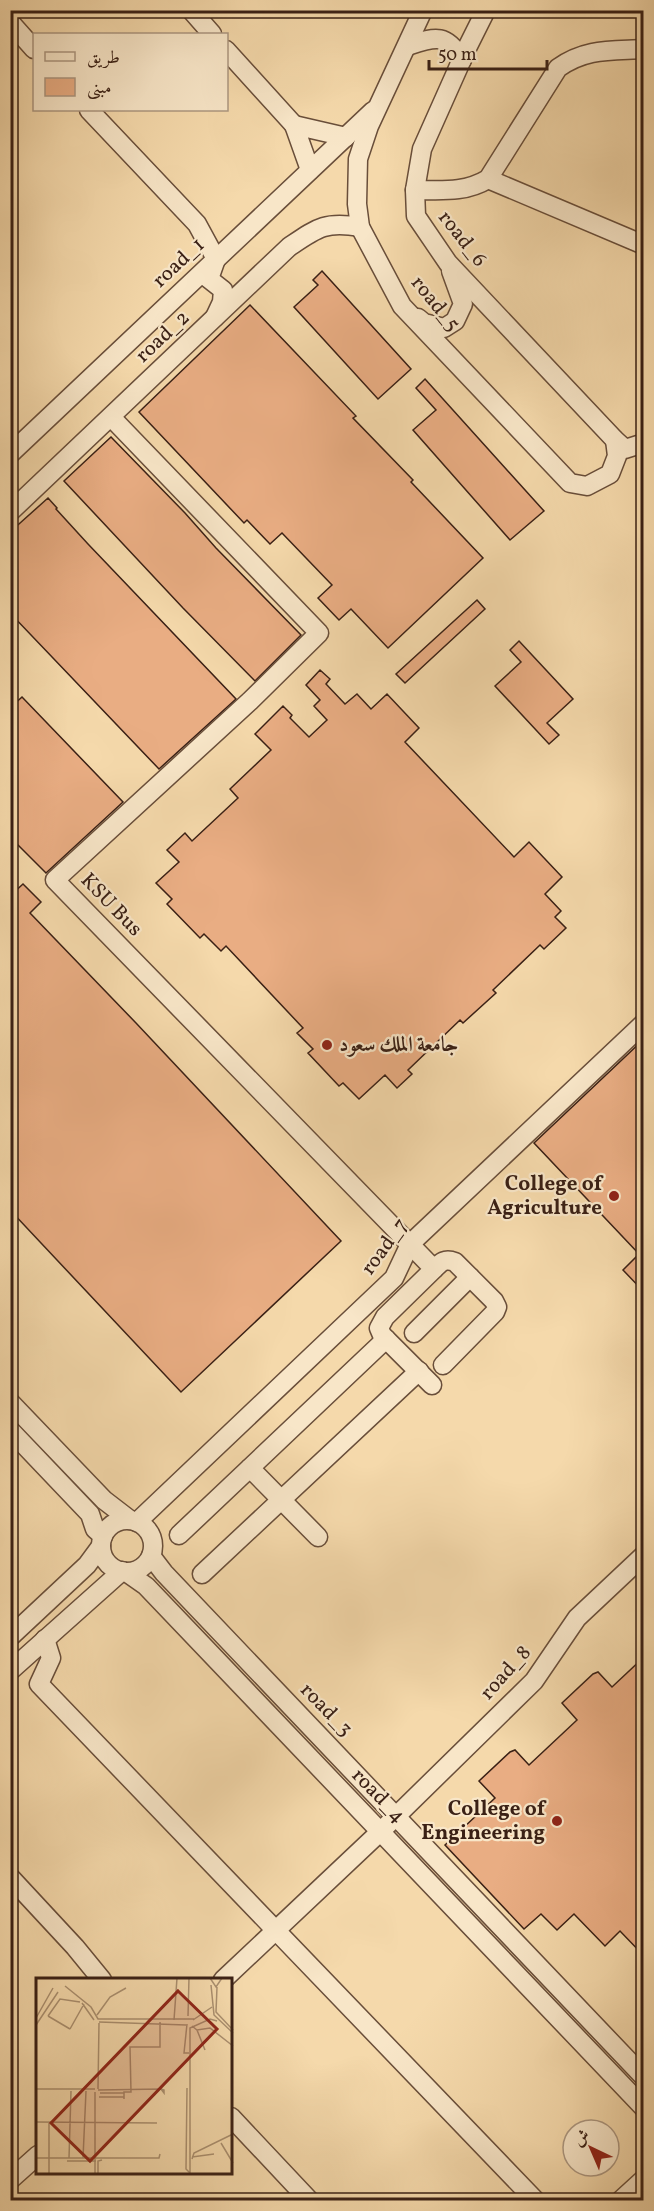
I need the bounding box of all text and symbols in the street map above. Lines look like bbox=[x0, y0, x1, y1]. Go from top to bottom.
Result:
legend bbox=[33, 33, 228, 111]
scale bar bbox=[429, 33, 548, 71]
text: 50 m bbox=[438, 43, 477, 68]
text: طريق bbox=[87, 46, 120, 71]
text: مبنى bbox=[87, 76, 112, 101]
street label: road_6 bbox=[431, 205, 493, 273]
street label: road_1 bbox=[146, 231, 212, 295]
street label: road_5 bbox=[404, 270, 466, 338]
street label: road_2 bbox=[129, 304, 197, 370]
street label: KSU Bus bbox=[73, 867, 149, 943]
place label: جامعة الملك سعود bbox=[339, 1031, 459, 1060]
marker: جامعة الملك سعود bbox=[320, 1038, 334, 1052]
place label: College of Agriculture bbox=[487, 1170, 604, 1223]
marker: College of Agriculture bbox=[607, 1189, 621, 1203]
street label: road_7 bbox=[354, 1213, 416, 1281]
street label: road_8 bbox=[474, 1639, 538, 1707]
street label: road_3 bbox=[293, 1677, 359, 1743]
street label: road_4 bbox=[345, 1762, 411, 1830]
place label: College of Engineering bbox=[421, 1795, 547, 1848]
marker: College of Engineering bbox=[550, 1814, 564, 1828]
inset map bbox=[36, 1978, 232, 2175]
north arrow bbox=[561, 2118, 621, 2178]
text: ش bbox=[569, 2125, 595, 2152]

